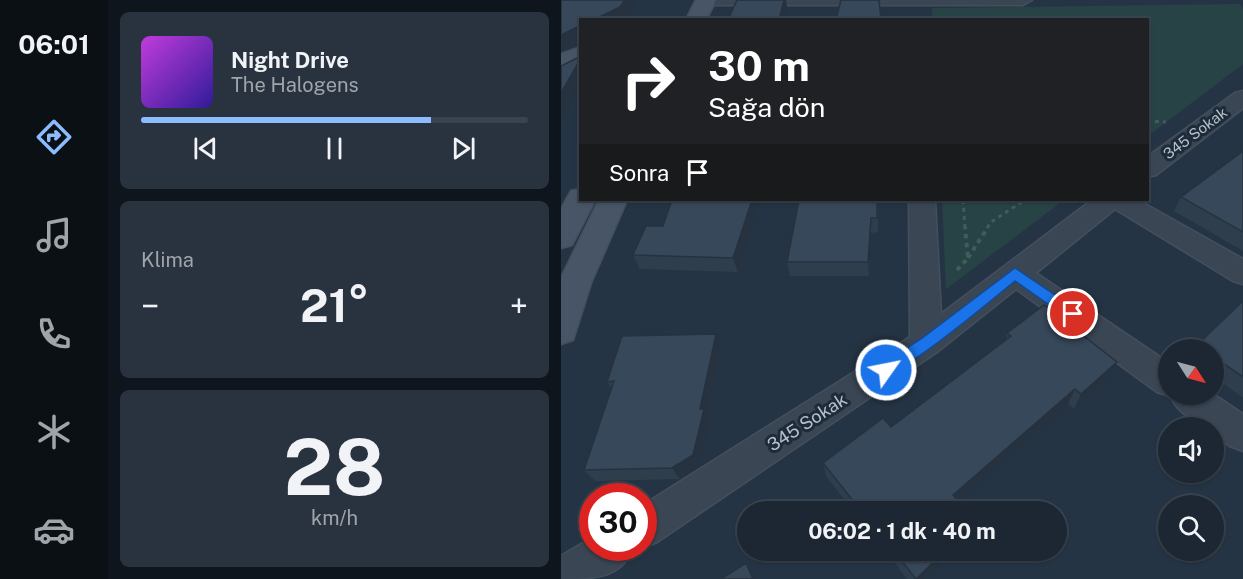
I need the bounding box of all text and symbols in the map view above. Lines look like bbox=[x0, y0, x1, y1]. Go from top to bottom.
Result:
text: 06:01 bbox=[18, 28, 90, 60]
text: 30 m bbox=[708, 41, 810, 90]
icon: right bbox=[609, 42, 687, 120]
text: Night Drive bbox=[231, 47, 349, 73]
text: The Halogens bbox=[231, 73, 359, 97]
text: Sağa dön bbox=[708, 91, 825, 123]
street label: 345 Sokak bbox=[1160, 104, 1230, 162]
icon: directions bbox=[33, 116, 75, 158]
icon: previous bbox=[189, 132, 222, 165]
icon: pause bbox=[318, 132, 351, 165]
icon: next bbox=[447, 132, 480, 165]
icon: arrive bbox=[681, 156, 714, 189]
text: Sonra bbox=[609, 160, 669, 186]
icon: music bbox=[33, 214, 75, 256]
text: Klima bbox=[141, 248, 194, 272]
text: 21° bbox=[300, 279, 369, 332]
text: − bbox=[141, 287, 159, 325]
text: + bbox=[510, 287, 528, 325]
pin bbox=[1047, 288, 1098, 339]
icon: arrive bbox=[1056, 297, 1089, 330]
icon: phone bbox=[33, 313, 75, 355]
position arrow bbox=[854, 338, 918, 402]
north arrow bbox=[1158, 339, 1224, 405]
map controls bbox=[1158, 339, 1224, 561]
street label: 345 Sokak bbox=[763, 389, 851, 455]
icon: climate bbox=[33, 411, 75, 453]
button: sound bbox=[1158, 417, 1224, 483]
text: 28 bbox=[284, 421, 385, 513]
speed limit sign: 30 bbox=[579, 483, 657, 561]
button: search bbox=[1158, 495, 1224, 561]
text: km/h bbox=[311, 506, 358, 530]
icon: car bbox=[33, 509, 75, 551]
text: 06:02 · 1 dk · 40 m bbox=[808, 518, 996, 544]

